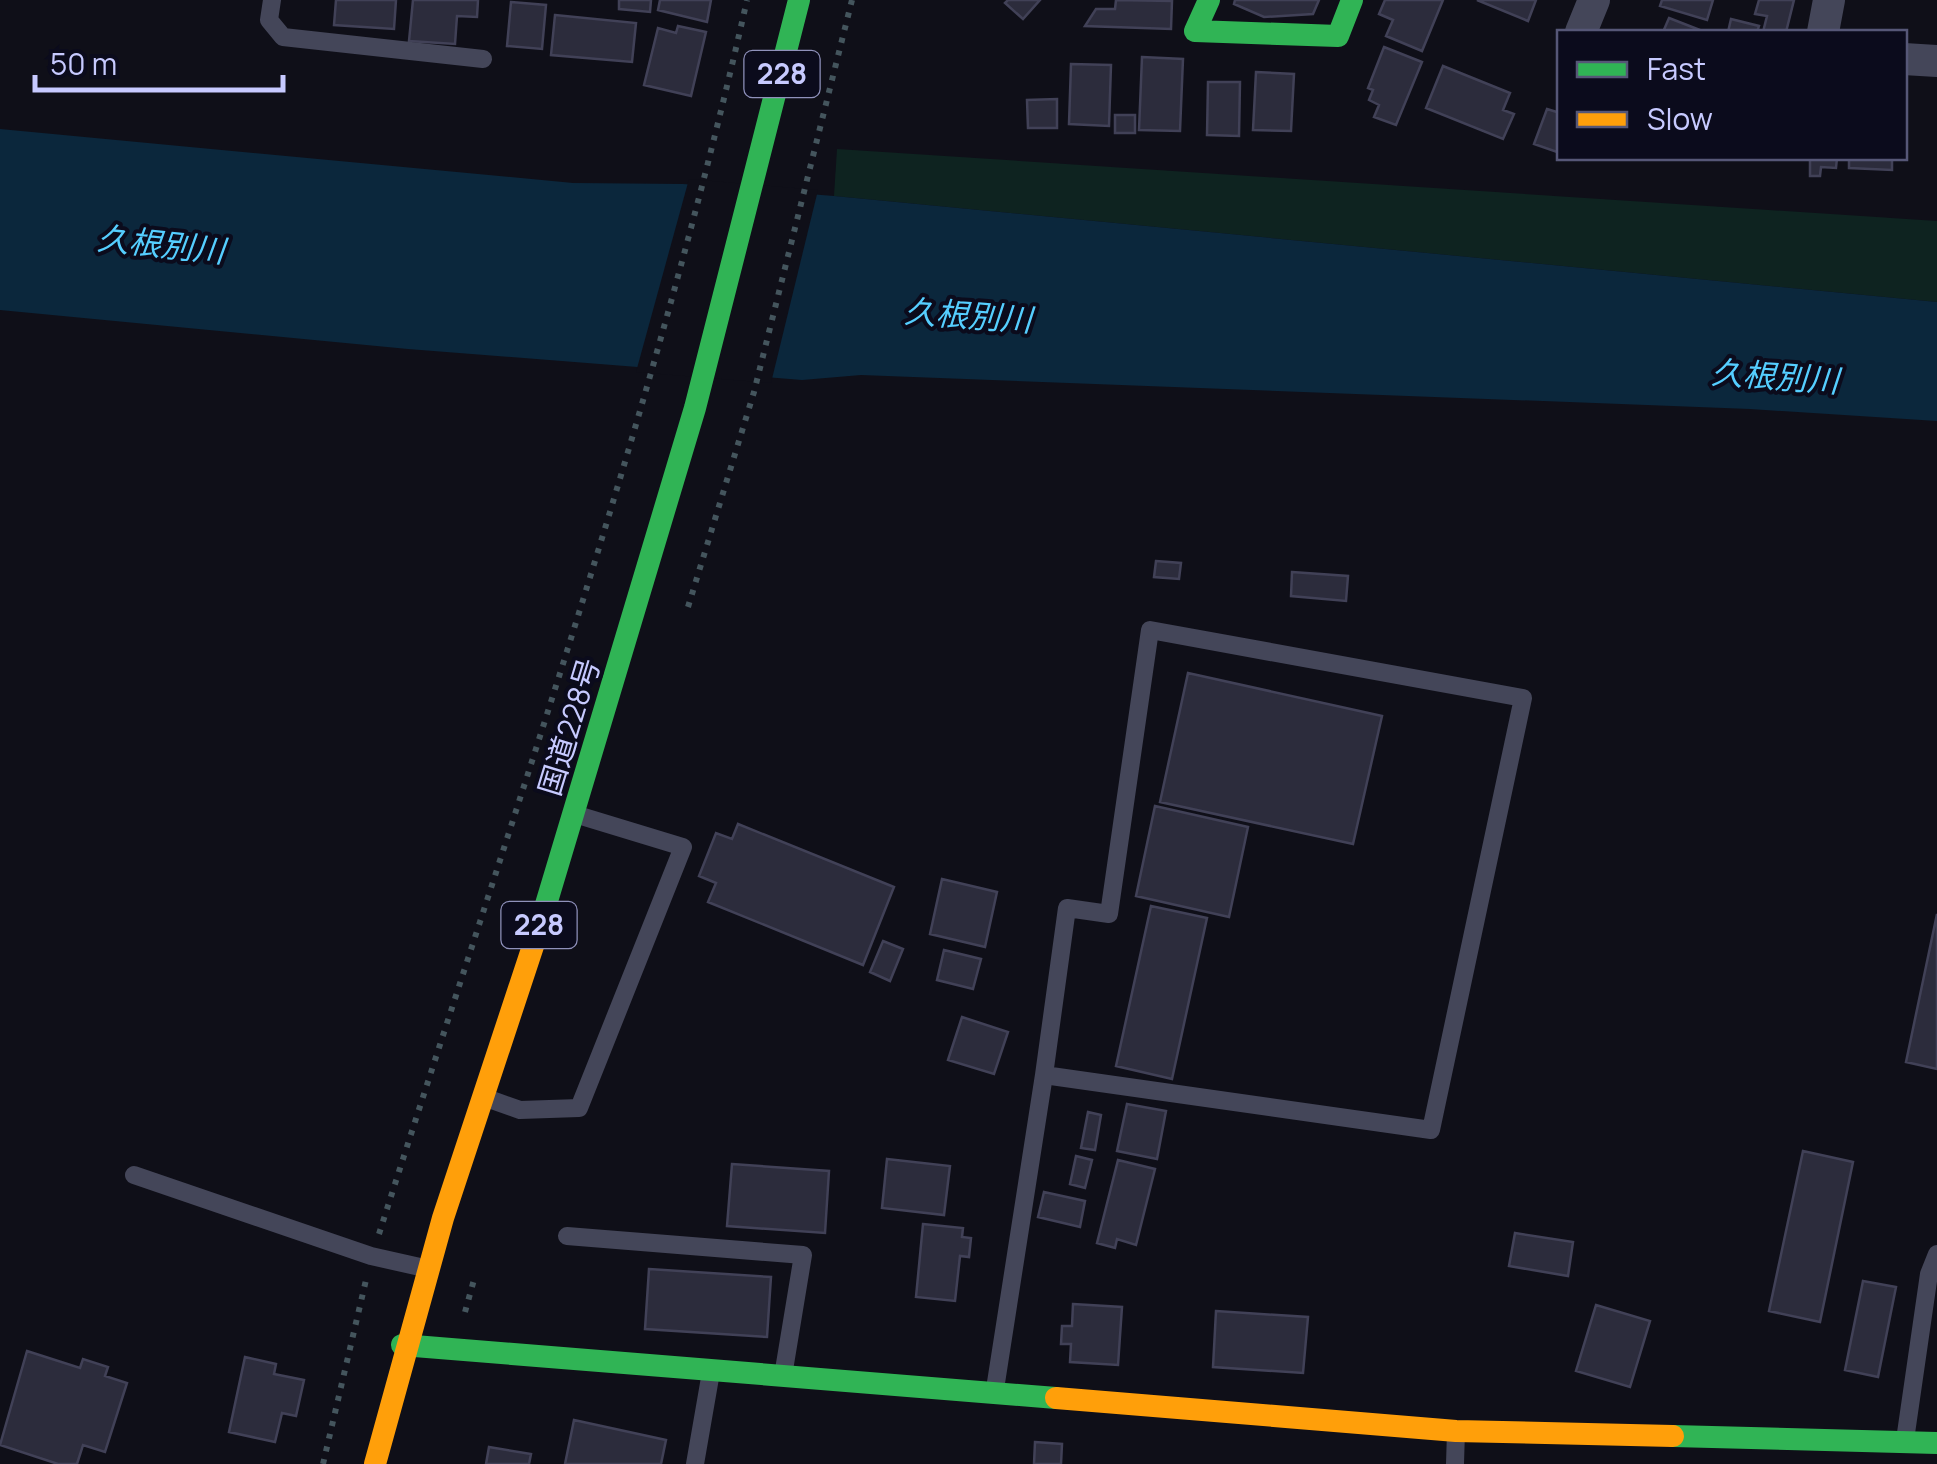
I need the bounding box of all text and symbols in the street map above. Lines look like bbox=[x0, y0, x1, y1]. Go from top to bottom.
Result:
scale bar bbox=[35, 30, 282, 92]
legend bbox=[1557, 30, 1907, 160]
text: 50 m bbox=[50, 43, 117, 84]
text: Fast bbox=[1647, 48, 1706, 89]
road number: 228 bbox=[744, 51, 820, 97]
text: Slow bbox=[1647, 98, 1713, 139]
water label: 久根別川 bbox=[95, 215, 230, 273]
water label: 久根別川 bbox=[903, 289, 1036, 342]
water label: 久根別川 bbox=[1710, 350, 1843, 403]
street label: 国道228号 bbox=[528, 653, 609, 800]
road number: 228 bbox=[502, 902, 576, 948]

